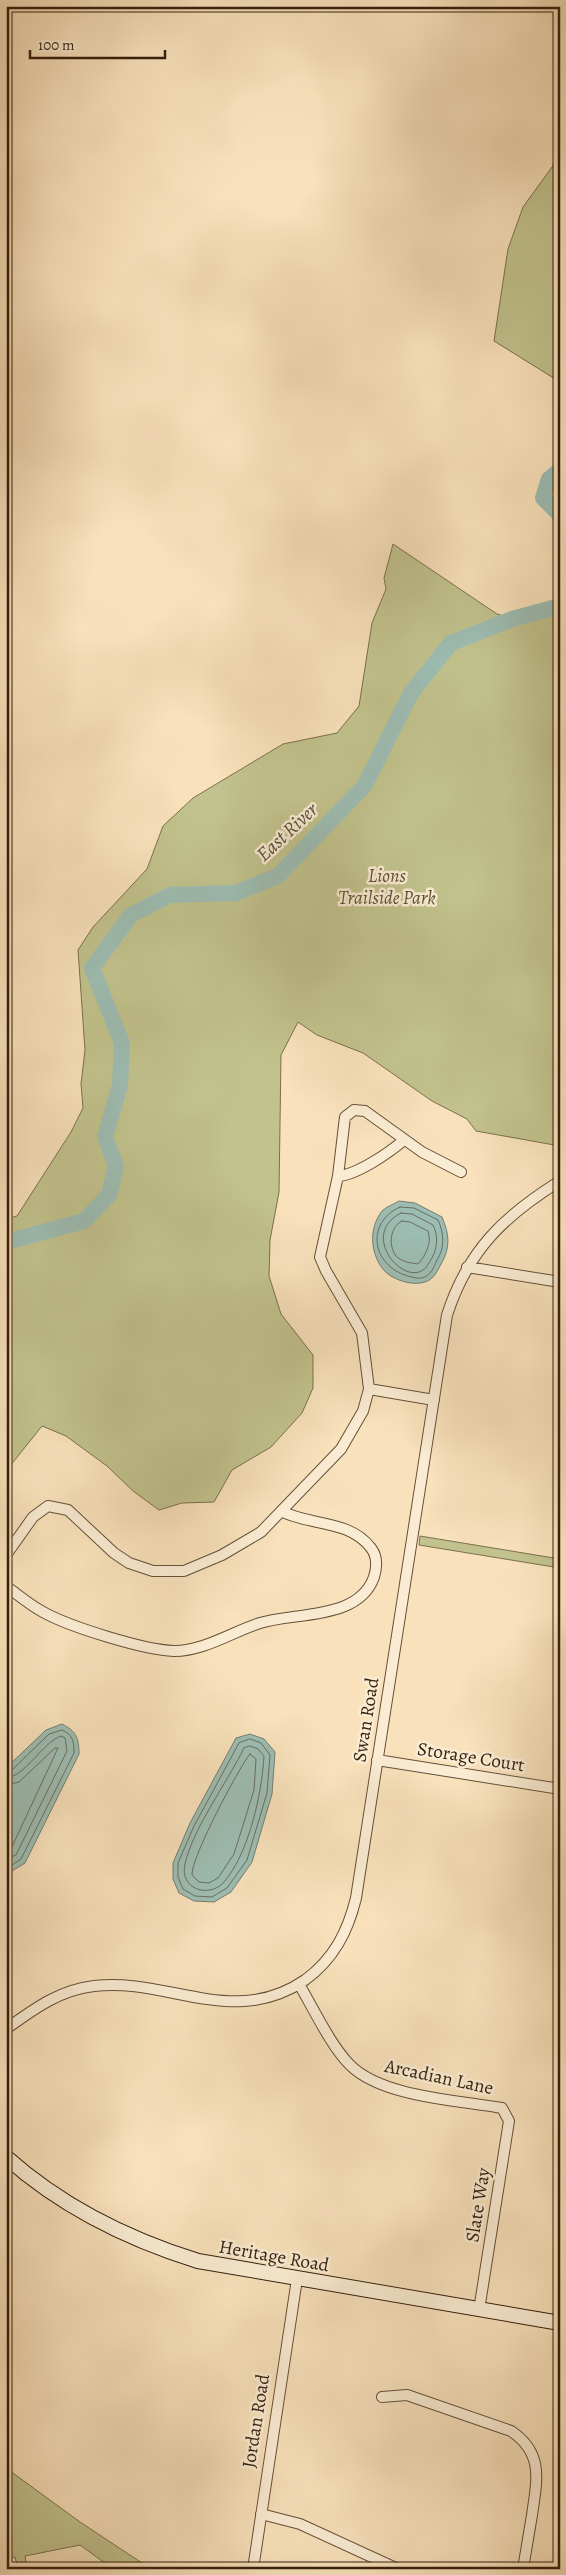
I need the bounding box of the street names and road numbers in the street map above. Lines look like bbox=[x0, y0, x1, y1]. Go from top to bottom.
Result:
street label: Swan Road bbox=[346, 1675, 386, 1764]
street label: Storage Court bbox=[415, 1736, 527, 1778]
street label: Arcadian Lane bbox=[381, 2053, 496, 2101]
street label: Slate Way bbox=[459, 2165, 497, 2244]
street label: Heritage Road bbox=[217, 2234, 332, 2279]
street label: Jordan Road bbox=[236, 2371, 276, 2470]

